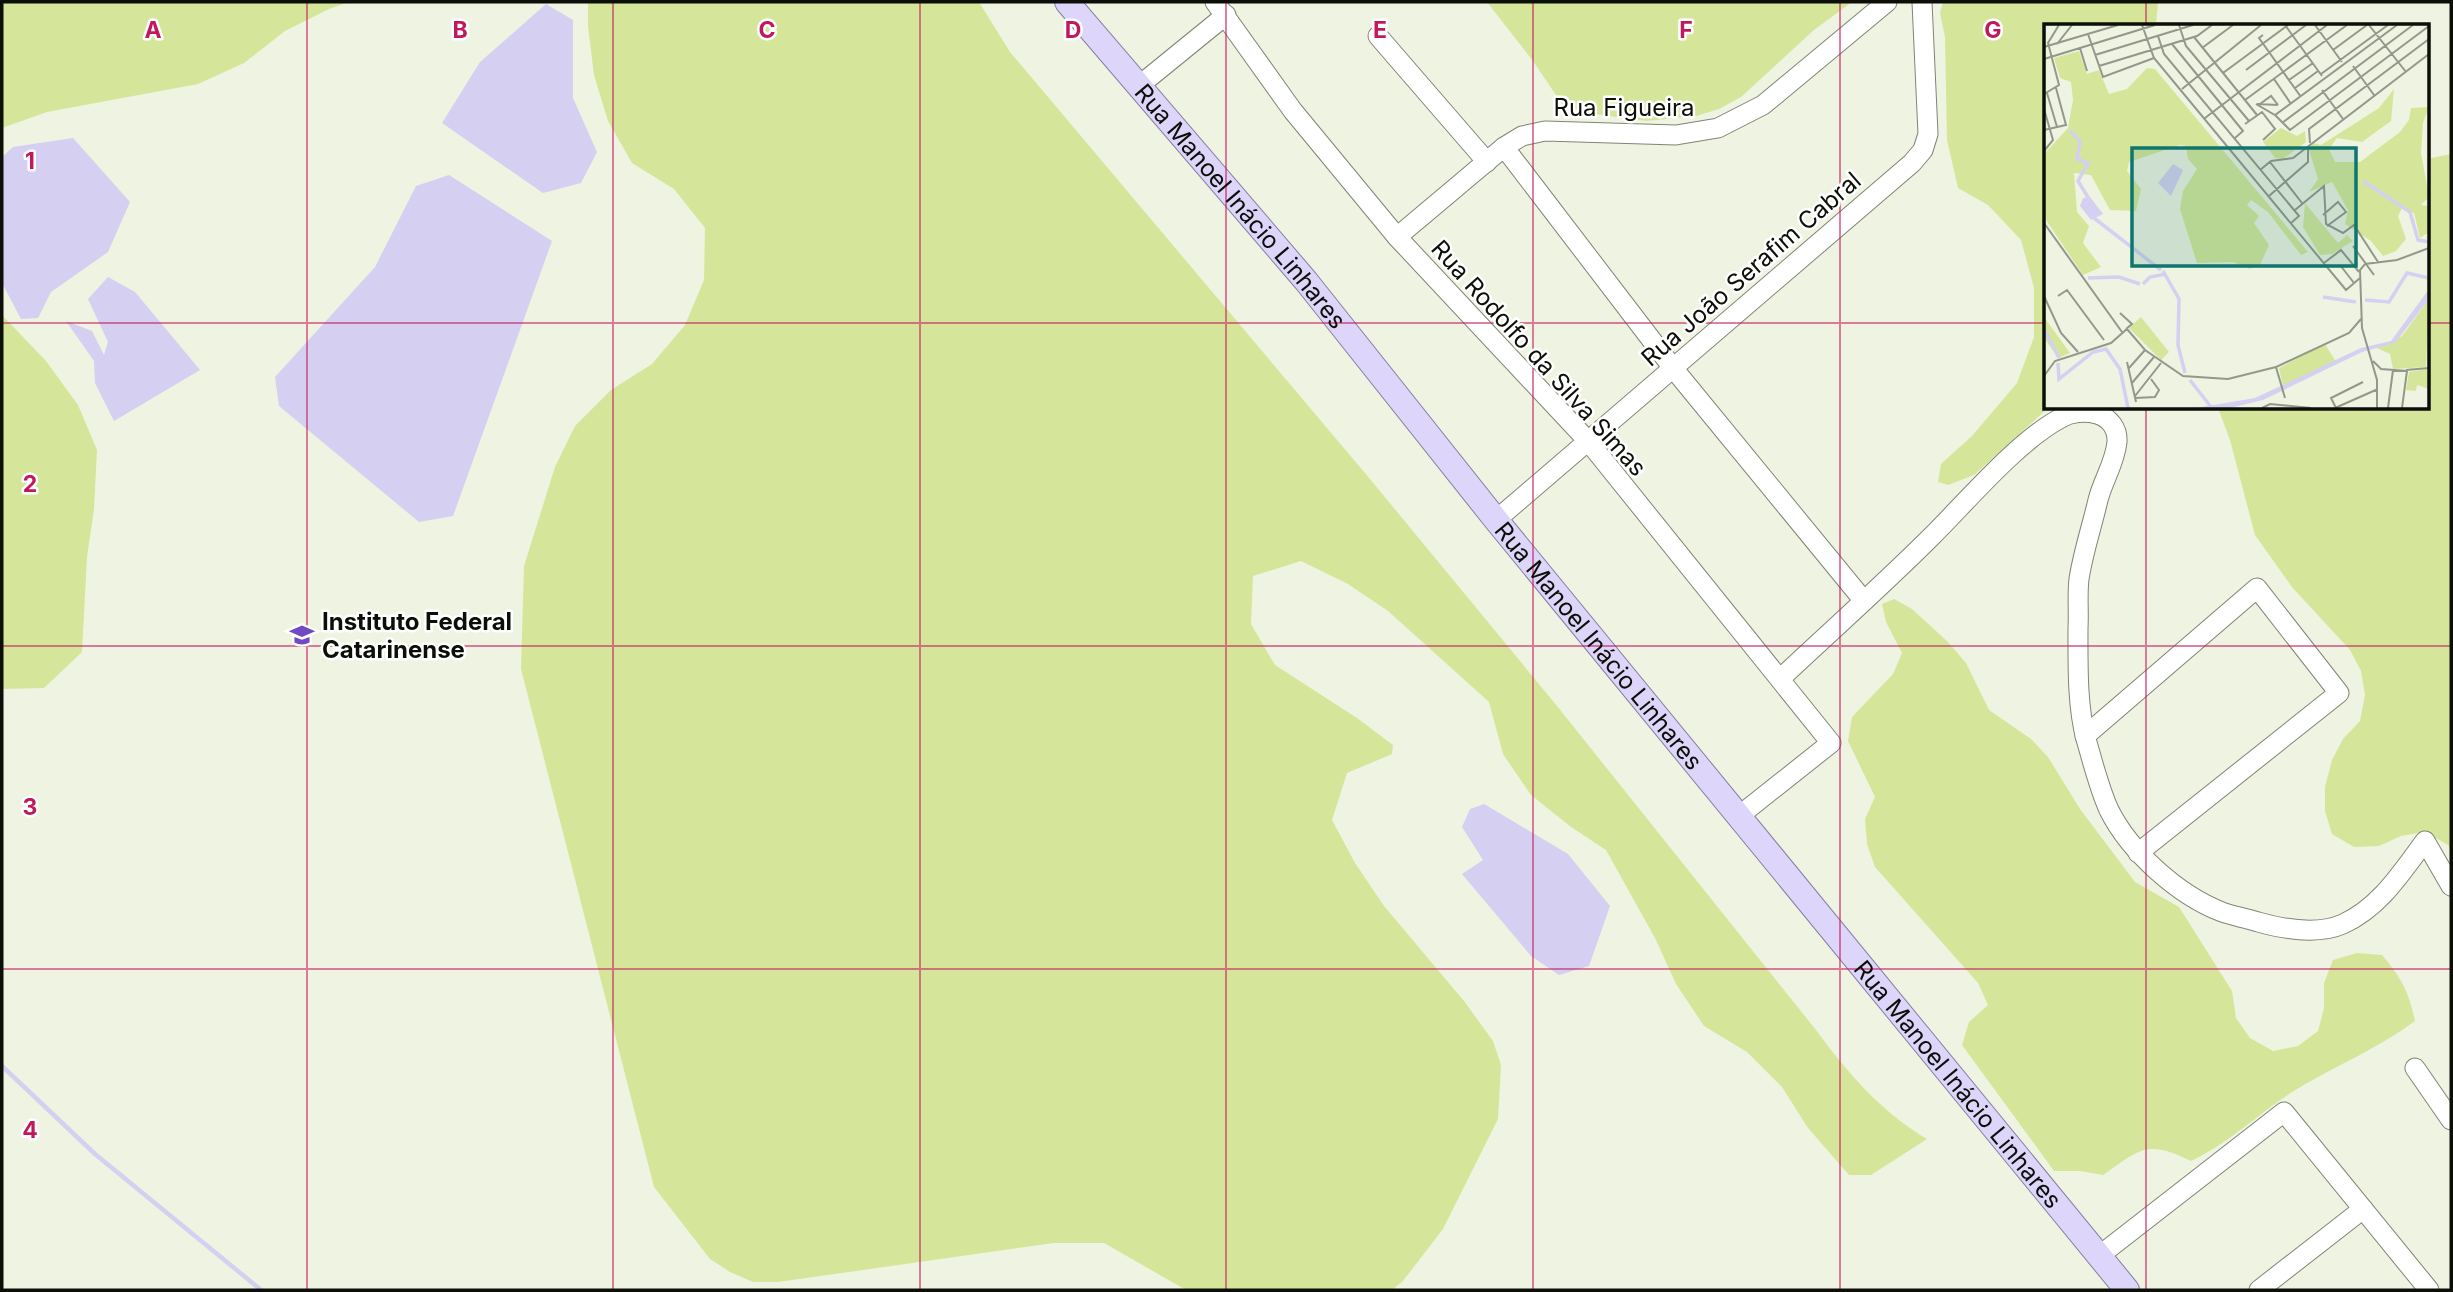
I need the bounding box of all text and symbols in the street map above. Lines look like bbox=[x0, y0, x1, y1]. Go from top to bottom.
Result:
text: A bbox=[144, 16, 162, 44]
text: B bbox=[452, 16, 468, 44]
text: C bbox=[758, 16, 776, 44]
text: D bbox=[1065, 16, 1081, 44]
text: E bbox=[1373, 16, 1387, 44]
text: F bbox=[1679, 16, 1693, 44]
text: G bbox=[1984, 16, 2002, 44]
inset map bbox=[2044, 24, 2428, 410]
street label: Rua Manoel Inácio Linhares bbox=[1129, 78, 1352, 334]
street label: Rua Figueira bbox=[1553, 93, 1695, 122]
text: 1 bbox=[25, 147, 35, 175]
street label: Rua João Serafim Cabral bbox=[1635, 166, 1867, 372]
street label: Rua Rodolfo da Silva Simas bbox=[1425, 234, 1653, 482]
text: 2 bbox=[23, 470, 37, 498]
street label: Rua Manoel Inácio Linhares bbox=[1489, 516, 1709, 775]
place label: Instituto Federal Catarinense bbox=[322, 607, 512, 664]
school or university icon: Instituto Federal Catarinense bbox=[288, 621, 316, 649]
text: 3 bbox=[23, 793, 37, 821]
street label: Rua Manoel Inácio Linhares bbox=[1848, 954, 2068, 1214]
text: 4 bbox=[22, 1116, 38, 1144]

